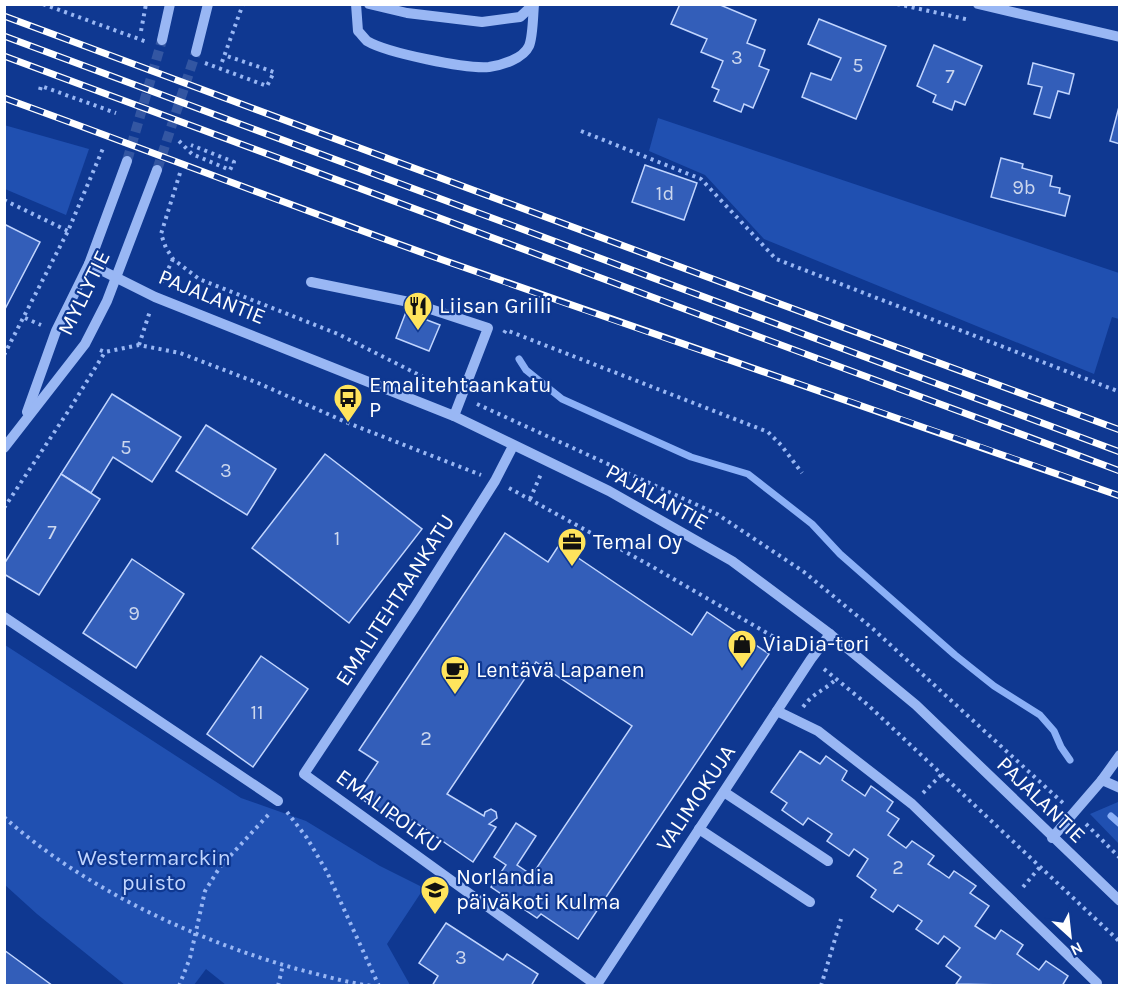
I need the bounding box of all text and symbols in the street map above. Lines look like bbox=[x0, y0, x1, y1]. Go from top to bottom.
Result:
house number: 3 bbox=[731, 46, 743, 69]
house number: 5 bbox=[852, 54, 864, 77]
house number: 7 bbox=[945, 65, 955, 88]
house number: 9b bbox=[1012, 176, 1036, 199]
house number: 1d bbox=[656, 182, 674, 205]
street label: MYLLYTIE bbox=[52, 246, 116, 340]
street label: PAJALANTIE bbox=[155, 264, 269, 330]
restaurant icon: Liisan Grilli bbox=[402, 290, 434, 332]
place label: Liisan Grilli bbox=[439, 293, 552, 319]
place label: Emalitehtaankatu P bbox=[369, 372, 552, 423]
bus stop icon: Emalitehtaankatu P bbox=[332, 382, 364, 424]
house number: 5 bbox=[120, 436, 132, 459]
street label: PAJALANTIE bbox=[601, 458, 713, 536]
house number: 3 bbox=[220, 459, 232, 482]
street label: EMALITEHTAANKATU bbox=[330, 509, 460, 691]
house number: 7 bbox=[47, 521, 57, 544]
office icon: Temal Oy bbox=[556, 526, 588, 568]
house number: 1 bbox=[334, 527, 340, 550]
place label: Temal Oy bbox=[593, 529, 682, 555]
house number: 9 bbox=[128, 602, 140, 625]
shop icon: ViaDia-tori bbox=[726, 628, 758, 670]
place label: ViaDia-tori bbox=[763, 631, 870, 657]
cafe icon: Lentävä Lapanen bbox=[439, 654, 471, 696]
place label: Lentävä Lapanen bbox=[476, 657, 645, 683]
house number: 11 bbox=[250, 701, 264, 724]
house number: 2 bbox=[420, 727, 432, 750]
street label: VALIMOKUJA bbox=[651, 740, 741, 856]
street label: PAJALANTIE bbox=[991, 751, 1091, 849]
street label: EMALIPOLKU bbox=[331, 764, 447, 858]
park label: Westermarckin puisto bbox=[77, 845, 231, 896]
house number: 2 bbox=[892, 856, 904, 879]
place label: Norlandia päiväkoti Kulma bbox=[456, 864, 621, 915]
school or university icon: Norlandia päiväkoti Kulma bbox=[419, 874, 451, 916]
north arrow bbox=[1040, 906, 1100, 966]
text: N bbox=[1067, 938, 1086, 960]
house number: 3 bbox=[455, 946, 467, 969]

